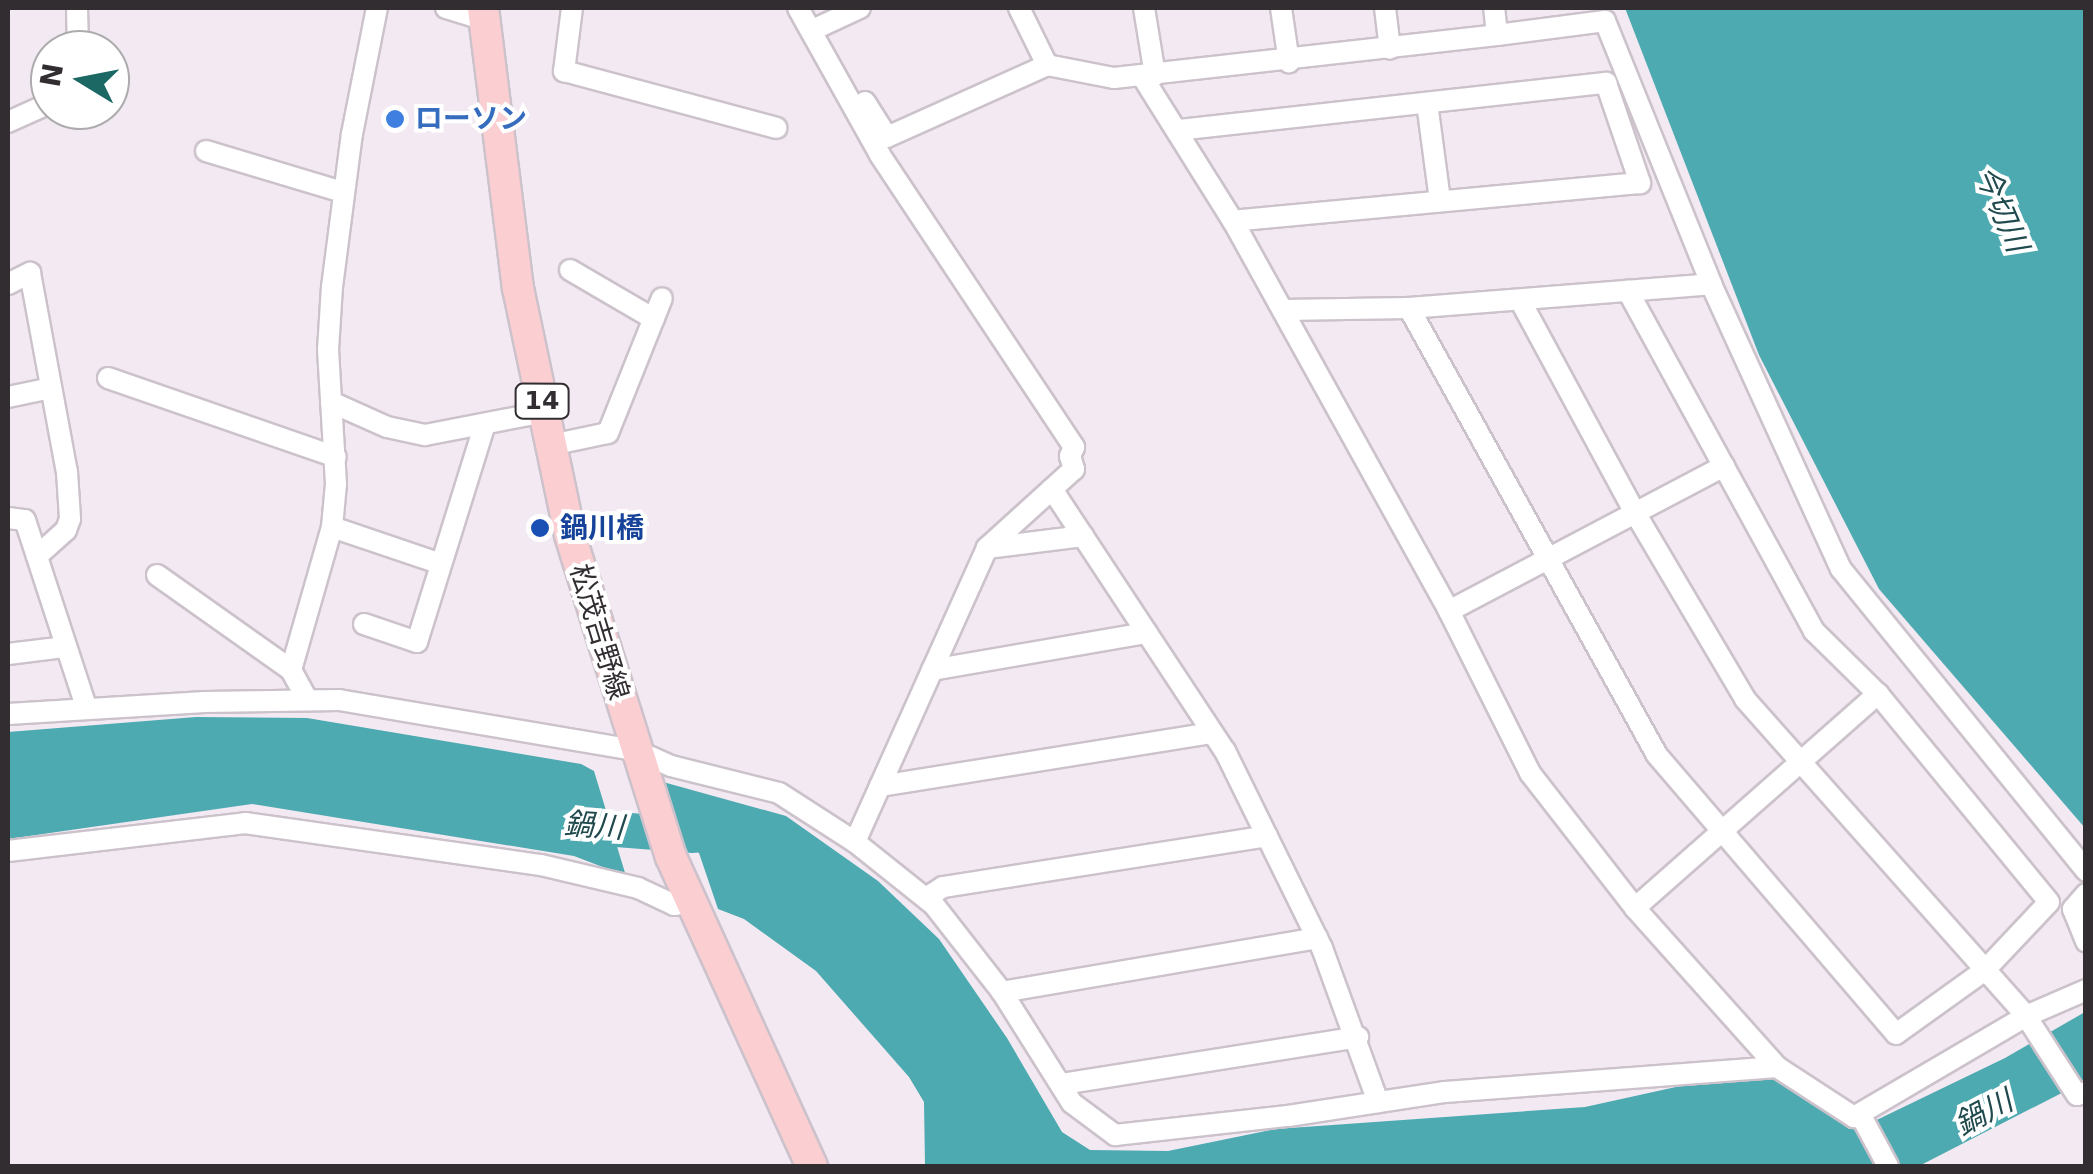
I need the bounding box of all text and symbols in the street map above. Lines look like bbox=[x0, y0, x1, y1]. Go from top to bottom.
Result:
north arrow bbox=[30, 30, 130, 130]
text: N bbox=[34, 61, 70, 89]
place label: ローソン bbox=[415, 102, 527, 136]
marker: ローソン bbox=[384, 108, 406, 130]
water label: 今切川 bbox=[1967, 161, 2035, 257]
road number: 14 bbox=[514, 381, 570, 421]
place label: 鍋川橋 bbox=[560, 511, 644, 545]
marker: 鍋川橋 bbox=[529, 517, 551, 539]
street label: 松茂吉野線 bbox=[562, 560, 636, 704]
water label: 鍋川 bbox=[563, 806, 625, 846]
water label: 鍋川 bbox=[1949, 1083, 2019, 1143]

